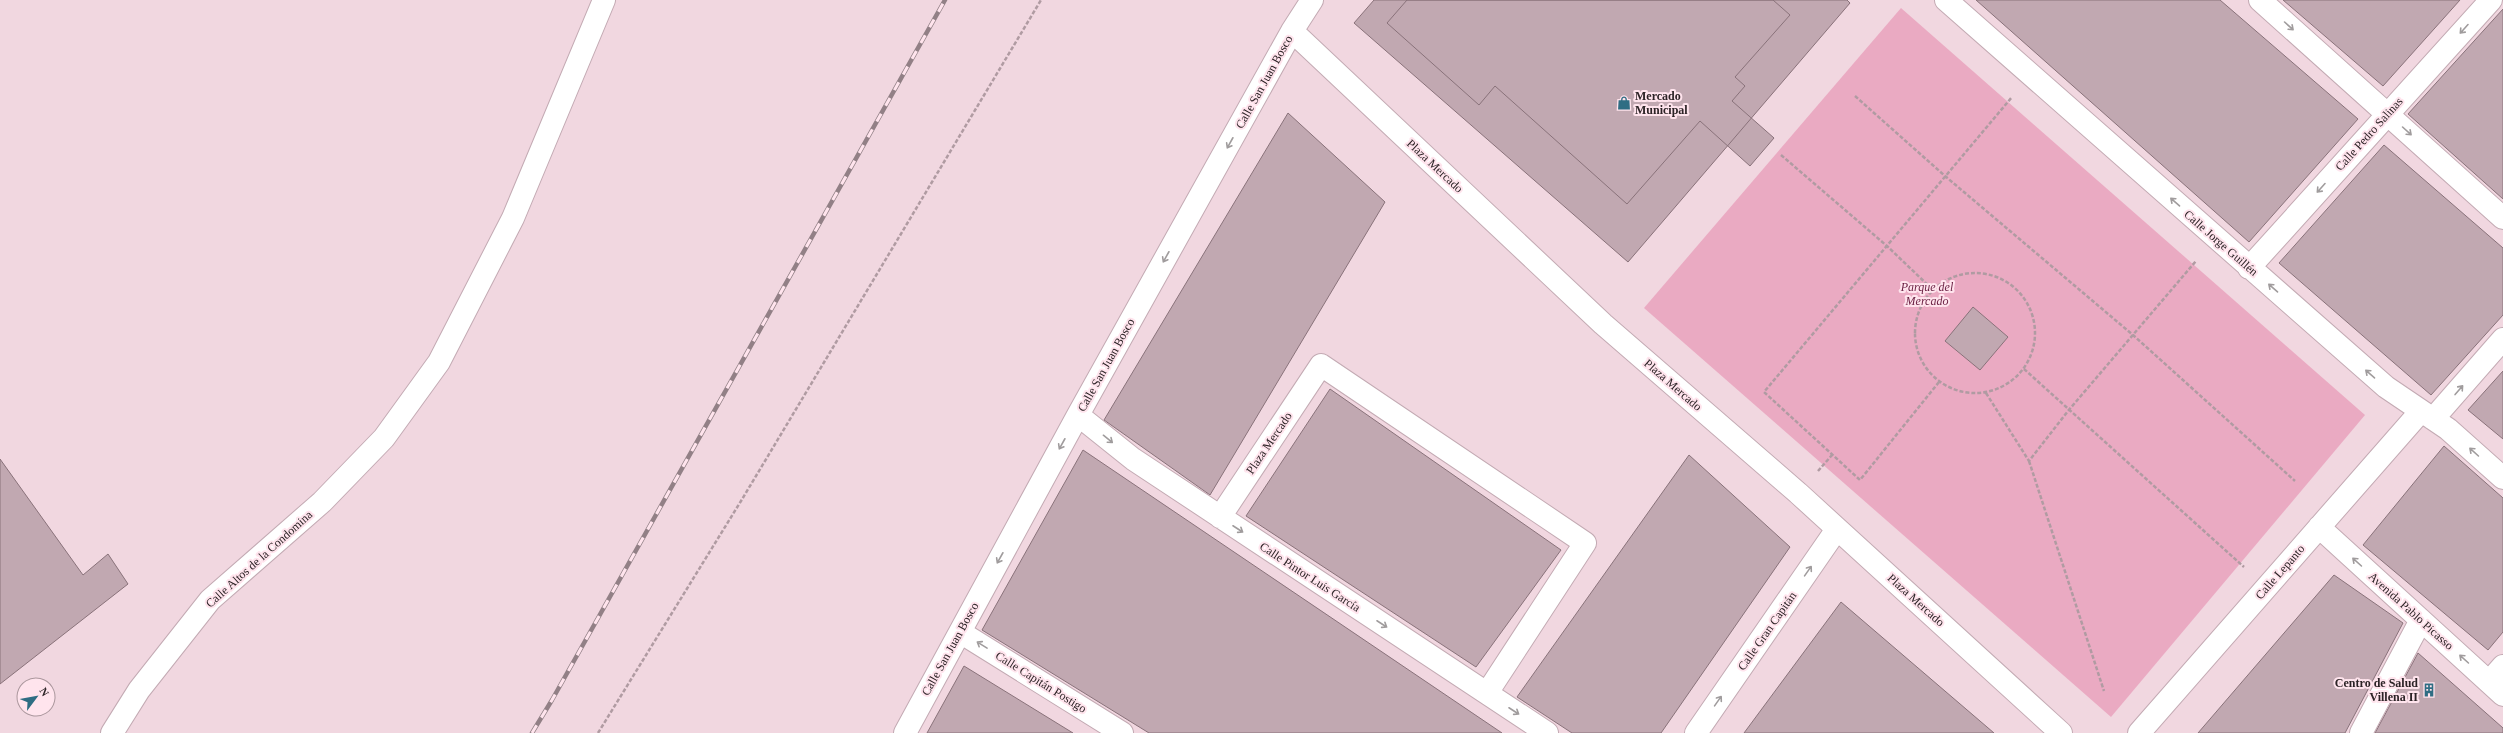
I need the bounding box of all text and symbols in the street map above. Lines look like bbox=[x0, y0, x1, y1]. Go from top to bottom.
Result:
one-way arrow bbox=[2284, 21, 2294, 30]
one-way arrow bbox=[2460, 24, 2469, 34]
street label: Calle San Juan Bosco bbox=[1233, 33, 1295, 131]
place label: Mercado Municipal bbox=[1635, 89, 1688, 117]
street label: Calle Pedro Salinas bbox=[2332, 94, 2406, 174]
shop icon: Mercado Municipal bbox=[1616, 95, 1632, 111]
one-way arrow bbox=[2402, 126, 2412, 136]
street label: Plaza Mercado bbox=[1404, 136, 1466, 196]
one-way arrow bbox=[1225, 137, 1233, 149]
one-way arrow bbox=[2316, 182, 2325, 193]
one-way arrow bbox=[2170, 198, 2180, 207]
street label: Calle Jorge Guillén bbox=[2181, 207, 2261, 279]
one-way arrow bbox=[1162, 250, 1170, 262]
park label: Parque del Mercado bbox=[1900, 280, 1954, 308]
one-way arrow bbox=[2267, 284, 2278, 293]
street label: Calle San Juan Bosco bbox=[1075, 316, 1137, 414]
street label: Plaza Mercado bbox=[1641, 356, 1705, 414]
one-way arrow bbox=[2366, 370, 2376, 379]
one-way arrow bbox=[2454, 385, 2463, 395]
street label: Plaza Mercado bbox=[1243, 409, 1295, 477]
one-way arrow bbox=[1103, 435, 1114, 444]
one-way arrow bbox=[1058, 437, 1066, 449]
one-way arrow bbox=[2469, 448, 2479, 457]
street label: Calle Altos de la Condomina bbox=[203, 507, 316, 611]
one-way arrow bbox=[1232, 525, 1243, 533]
street label: Calle Pintor Luis García bbox=[1257, 539, 1363, 615]
street label: Calle Lepanto bbox=[2253, 542, 2307, 602]
one-way arrow bbox=[996, 552, 1003, 564]
one-way arrow bbox=[2352, 557, 2362, 567]
one-way arrow bbox=[1804, 566, 1812, 577]
street label: Avenida Pablo Picasso bbox=[2366, 569, 2456, 653]
street label: Plaza Mercado bbox=[1885, 571, 1947, 629]
street label: Calle Gran Capitán bbox=[1735, 589, 1799, 673]
street label: Calle San Juan Bosco bbox=[919, 600, 981, 698]
one-way arrow bbox=[1376, 620, 1387, 628]
one-way arrow bbox=[976, 641, 988, 649]
street label: Calle Capitán Postigo bbox=[993, 648, 1089, 716]
one-way arrow bbox=[2459, 654, 2469, 664]
place label: Centro de Salud Villena II bbox=[2335, 676, 2418, 704]
north arrow bbox=[16, 677, 56, 717]
building icon: Centro de Salud Villena II bbox=[2421, 682, 2437, 698]
text: N bbox=[37, 685, 52, 698]
one-way arrow bbox=[1714, 696, 1722, 707]
one-way arrow bbox=[1508, 707, 1519, 715]

